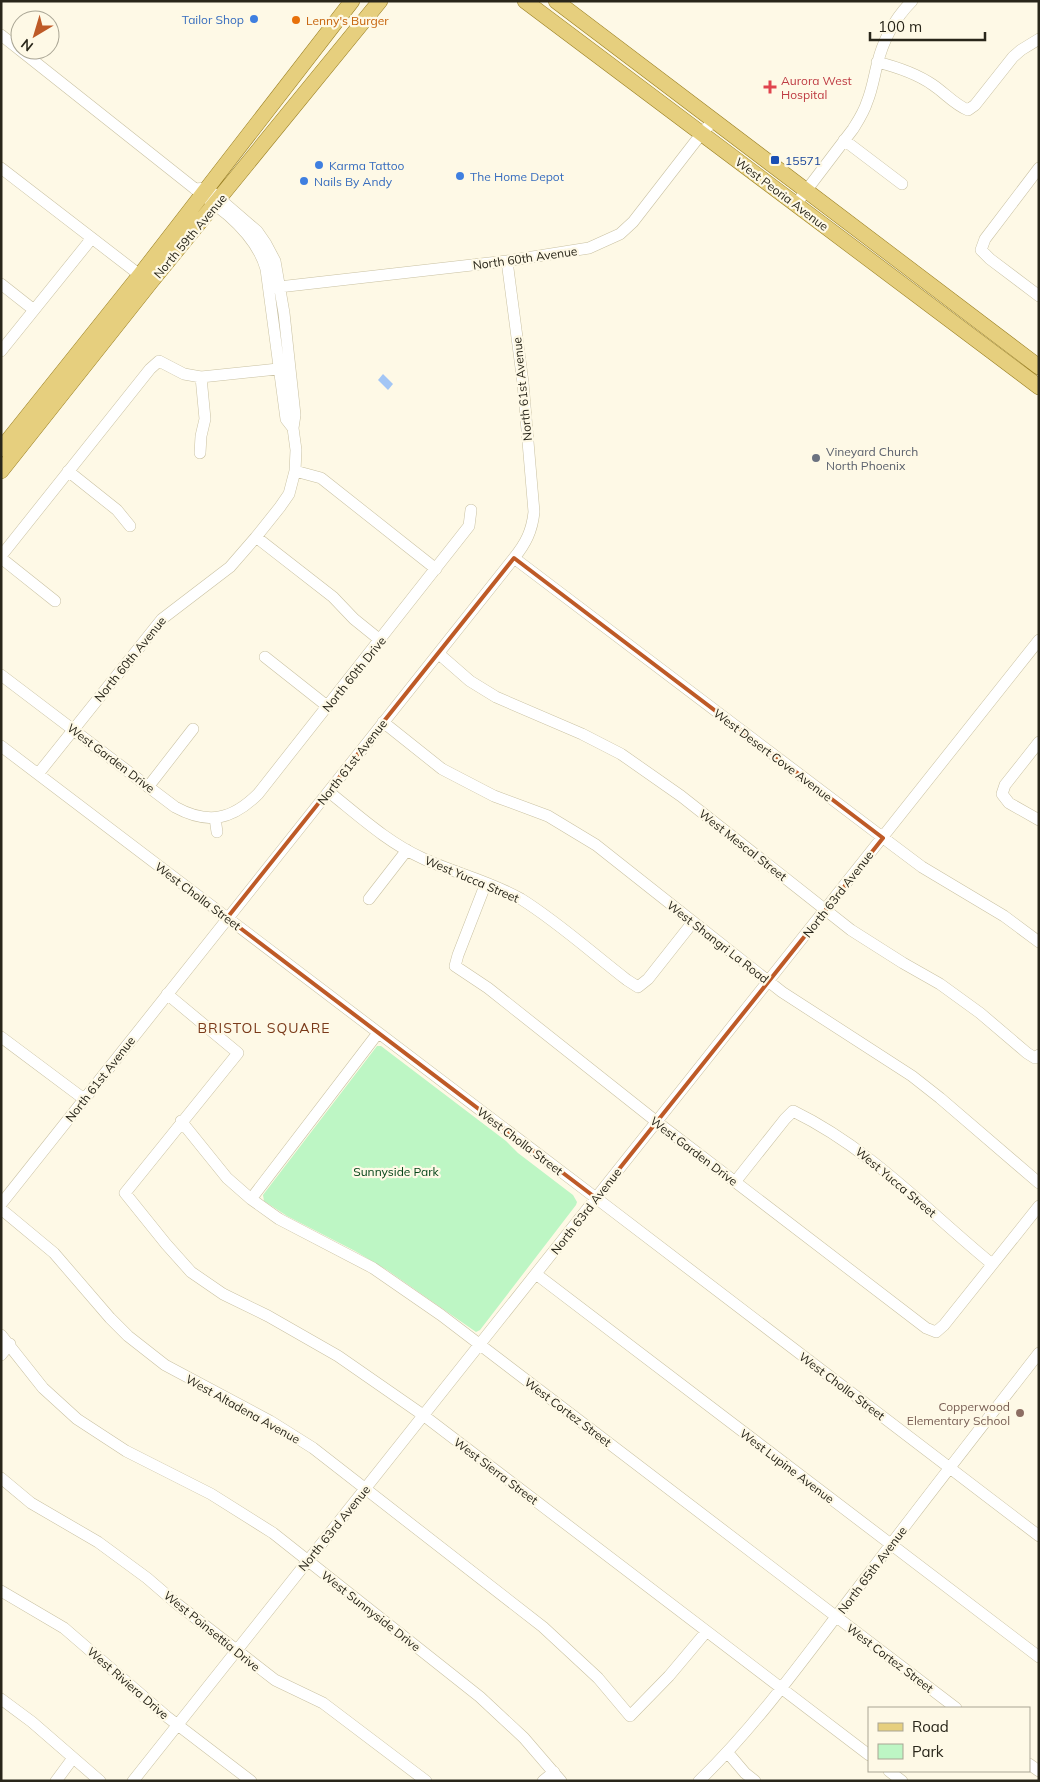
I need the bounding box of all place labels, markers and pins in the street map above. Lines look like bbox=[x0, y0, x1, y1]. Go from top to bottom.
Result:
place label: Tailor Shop bbox=[182, 12, 244, 27]
marker: Tailor Shop bbox=[248, 13, 260, 25]
place label: Lenny's Burger bbox=[306, 13, 389, 28]
marker: Lenny's Burger bbox=[290, 14, 302, 26]
place label: Aurora West Hospital bbox=[781, 73, 852, 102]
marker: Aurora West Hospital bbox=[763, 80, 777, 94]
place label: 15571 bbox=[785, 153, 821, 168]
marker: 15571 bbox=[769, 154, 781, 166]
place label: Karma Tattoo bbox=[329, 158, 405, 173]
marker: Karma Tattoo bbox=[313, 159, 325, 171]
place label: The Home Depot bbox=[470, 169, 564, 184]
marker: The Home Depot bbox=[454, 170, 466, 182]
place label: Nails By Andy bbox=[314, 174, 393, 189]
marker: Nails By Andy bbox=[298, 175, 310, 187]
place label: Vineyard Church North Phoenix bbox=[826, 444, 918, 473]
marker: Vineyard Church North Phoenix bbox=[810, 452, 822, 464]
place label: Copperwood Elementary School bbox=[907, 1399, 1010, 1428]
marker: Copperwood Elementary School bbox=[1014, 1407, 1026, 1419]

